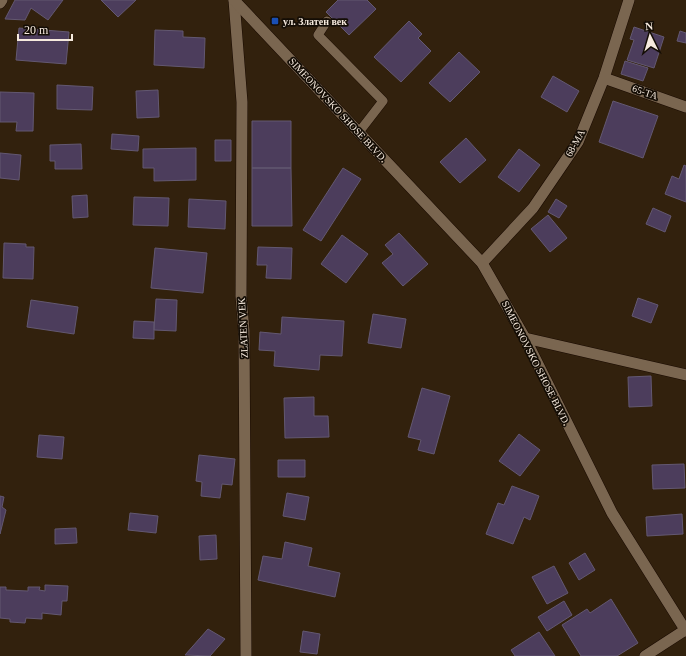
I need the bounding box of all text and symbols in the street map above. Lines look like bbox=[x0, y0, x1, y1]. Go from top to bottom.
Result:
scale bar bbox=[18, 16, 72, 42]
marker: ул. Златен век bbox=[270, 16, 280, 26]
place label: ул. Златен век bbox=[283, 16, 347, 27]
north arrow bbox=[630, 16, 670, 56]
text: N bbox=[645, 20, 654, 32]
text: 20 m bbox=[24, 23, 49, 37]
street label: SIMEONOVSKO SHOSE BLVD. bbox=[287, 56, 389, 164]
street label: 65-ТА bbox=[631, 83, 660, 102]
street label: 68-МА bbox=[563, 127, 587, 159]
street label: ZLATEN VEK bbox=[236, 297, 250, 359]
street label: SIMEONOVSKO SHOSE BLVD. bbox=[500, 299, 572, 427]

